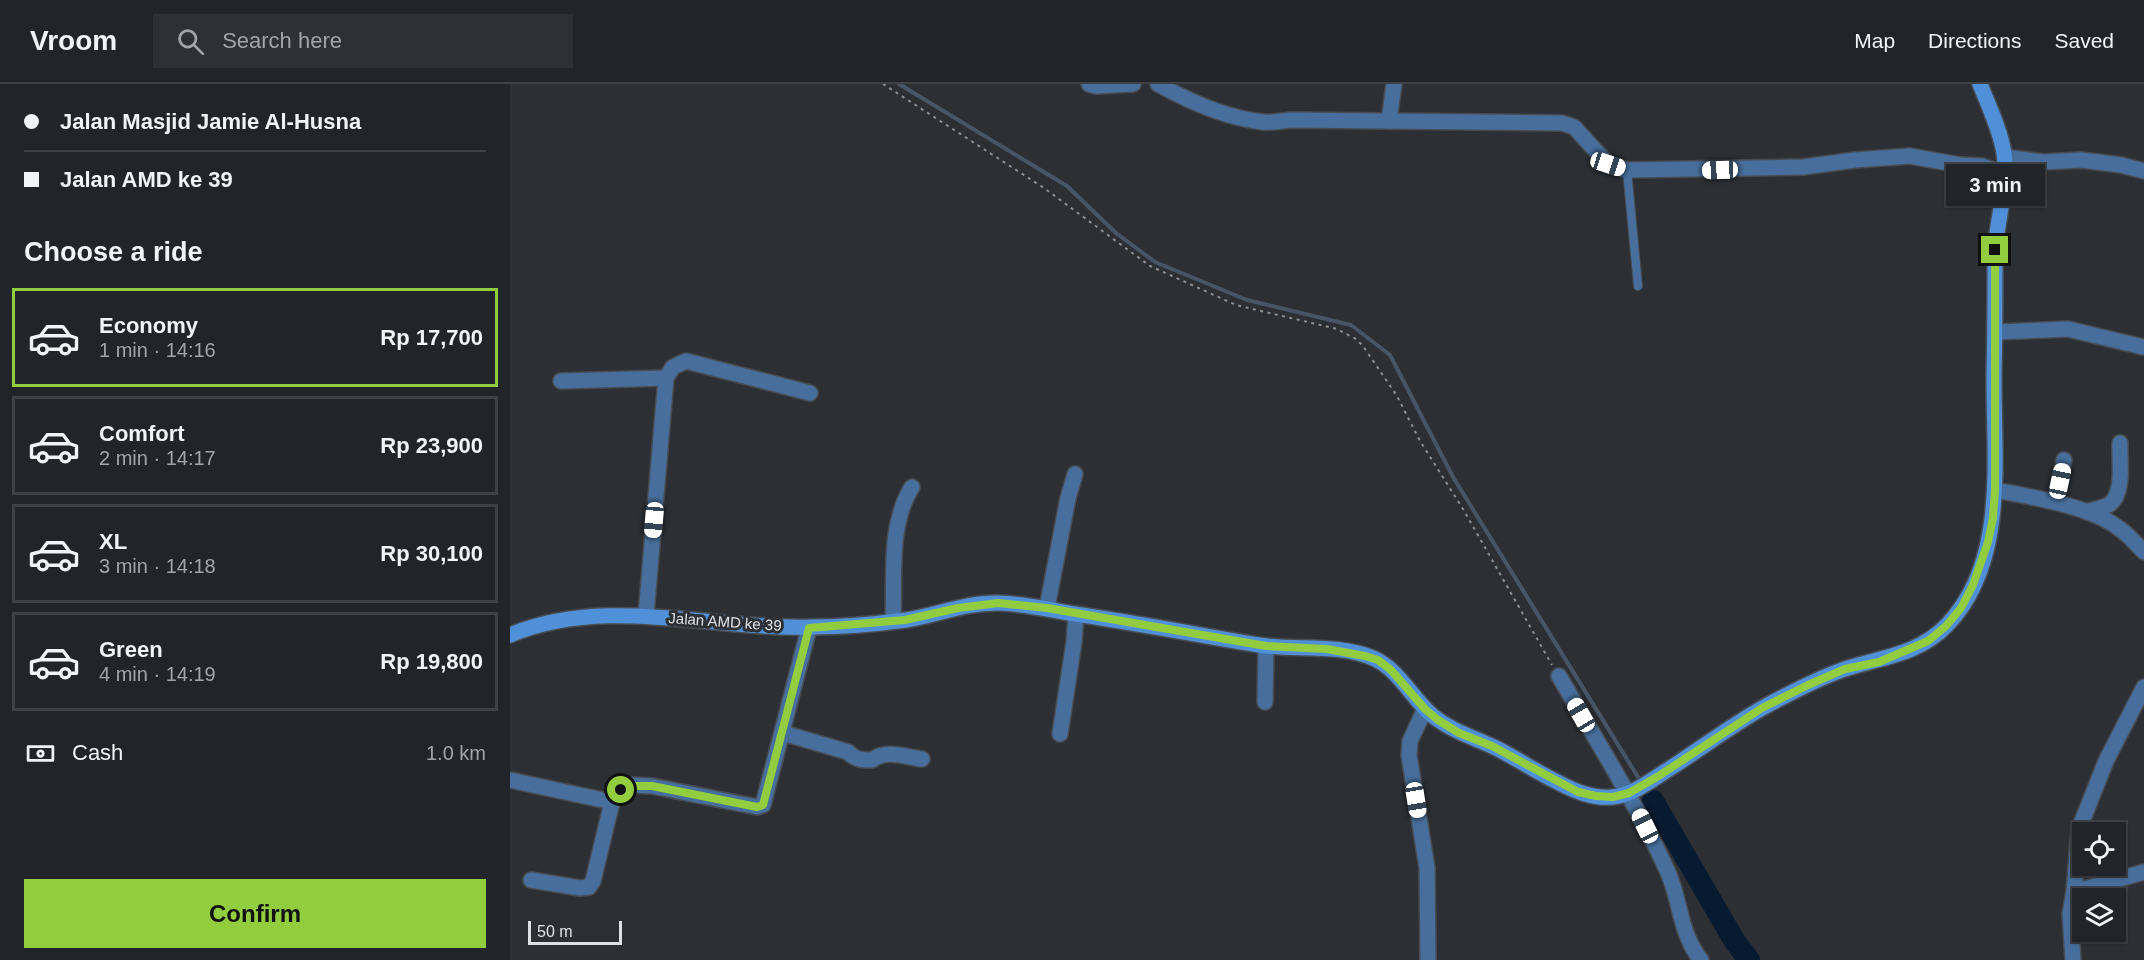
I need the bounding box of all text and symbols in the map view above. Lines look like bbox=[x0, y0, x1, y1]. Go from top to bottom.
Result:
search box bbox=[153, 14, 573, 68]
text: Vroom bbox=[30, 25, 117, 56]
icon: search bbox=[174, 25, 207, 58]
text: Search here bbox=[222, 28, 342, 53]
text: Map bbox=[1854, 29, 1895, 52]
text: Directions bbox=[1928, 29, 2021, 52]
text: Saved bbox=[2054, 29, 2114, 52]
text: Jalan Masjid Jamie Al-Husna bbox=[60, 109, 361, 134]
car bbox=[1588, 150, 1628, 178]
car bbox=[1702, 160, 1738, 180]
callout: 3 min bbox=[1946, 163, 2044, 205]
text: Jalan AMD ke 39 bbox=[60, 167, 233, 192]
text: 3 min bbox=[1969, 174, 2022, 196]
route end bbox=[1981, 236, 2008, 263]
text: Choose a ride bbox=[24, 237, 203, 267]
icon: car bbox=[27, 311, 81, 365]
text: Economy bbox=[99, 313, 198, 338]
text: Rp 17,700 bbox=[380, 325, 483, 350]
text: 1 min · 14:16 bbox=[99, 339, 216, 361]
icon: car bbox=[27, 419, 81, 473]
text: Comfort bbox=[99, 421, 185, 446]
text: Rp 23,900 bbox=[380, 433, 483, 458]
text: 2 min · 14:17 bbox=[99, 447, 216, 469]
car bbox=[2047, 462, 2073, 500]
car bbox=[643, 501, 665, 539]
icon: car bbox=[27, 527, 81, 581]
text: XL bbox=[99, 529, 127, 554]
text: Rp 30,100 bbox=[380, 541, 483, 566]
text: 3 min · 14:18 bbox=[99, 555, 216, 577]
street label: Jalan AMD ke 39 bbox=[668, 609, 782, 634]
icon: car bbox=[27, 635, 81, 689]
text: Green bbox=[99, 637, 163, 662]
text: Rp 19,800 bbox=[380, 649, 483, 674]
text: 4 min · 14:19 bbox=[99, 663, 216, 685]
car bbox=[1564, 695, 1598, 735]
icon: cash bbox=[24, 737, 57, 770]
text: Cash bbox=[72, 740, 123, 765]
text: 1.0 km bbox=[426, 742, 486, 764]
route start bbox=[607, 776, 634, 803]
car bbox=[1404, 781, 1428, 819]
car bbox=[1629, 806, 1661, 846]
map controls bbox=[2072, 822, 2126, 942]
button: locate bbox=[2072, 822, 2126, 876]
button: Confirm bbox=[24, 879, 486, 948]
button: layers bbox=[2072, 888, 2126, 942]
scale bar bbox=[528, 918, 622, 946]
text: 50 m bbox=[537, 923, 573, 940]

